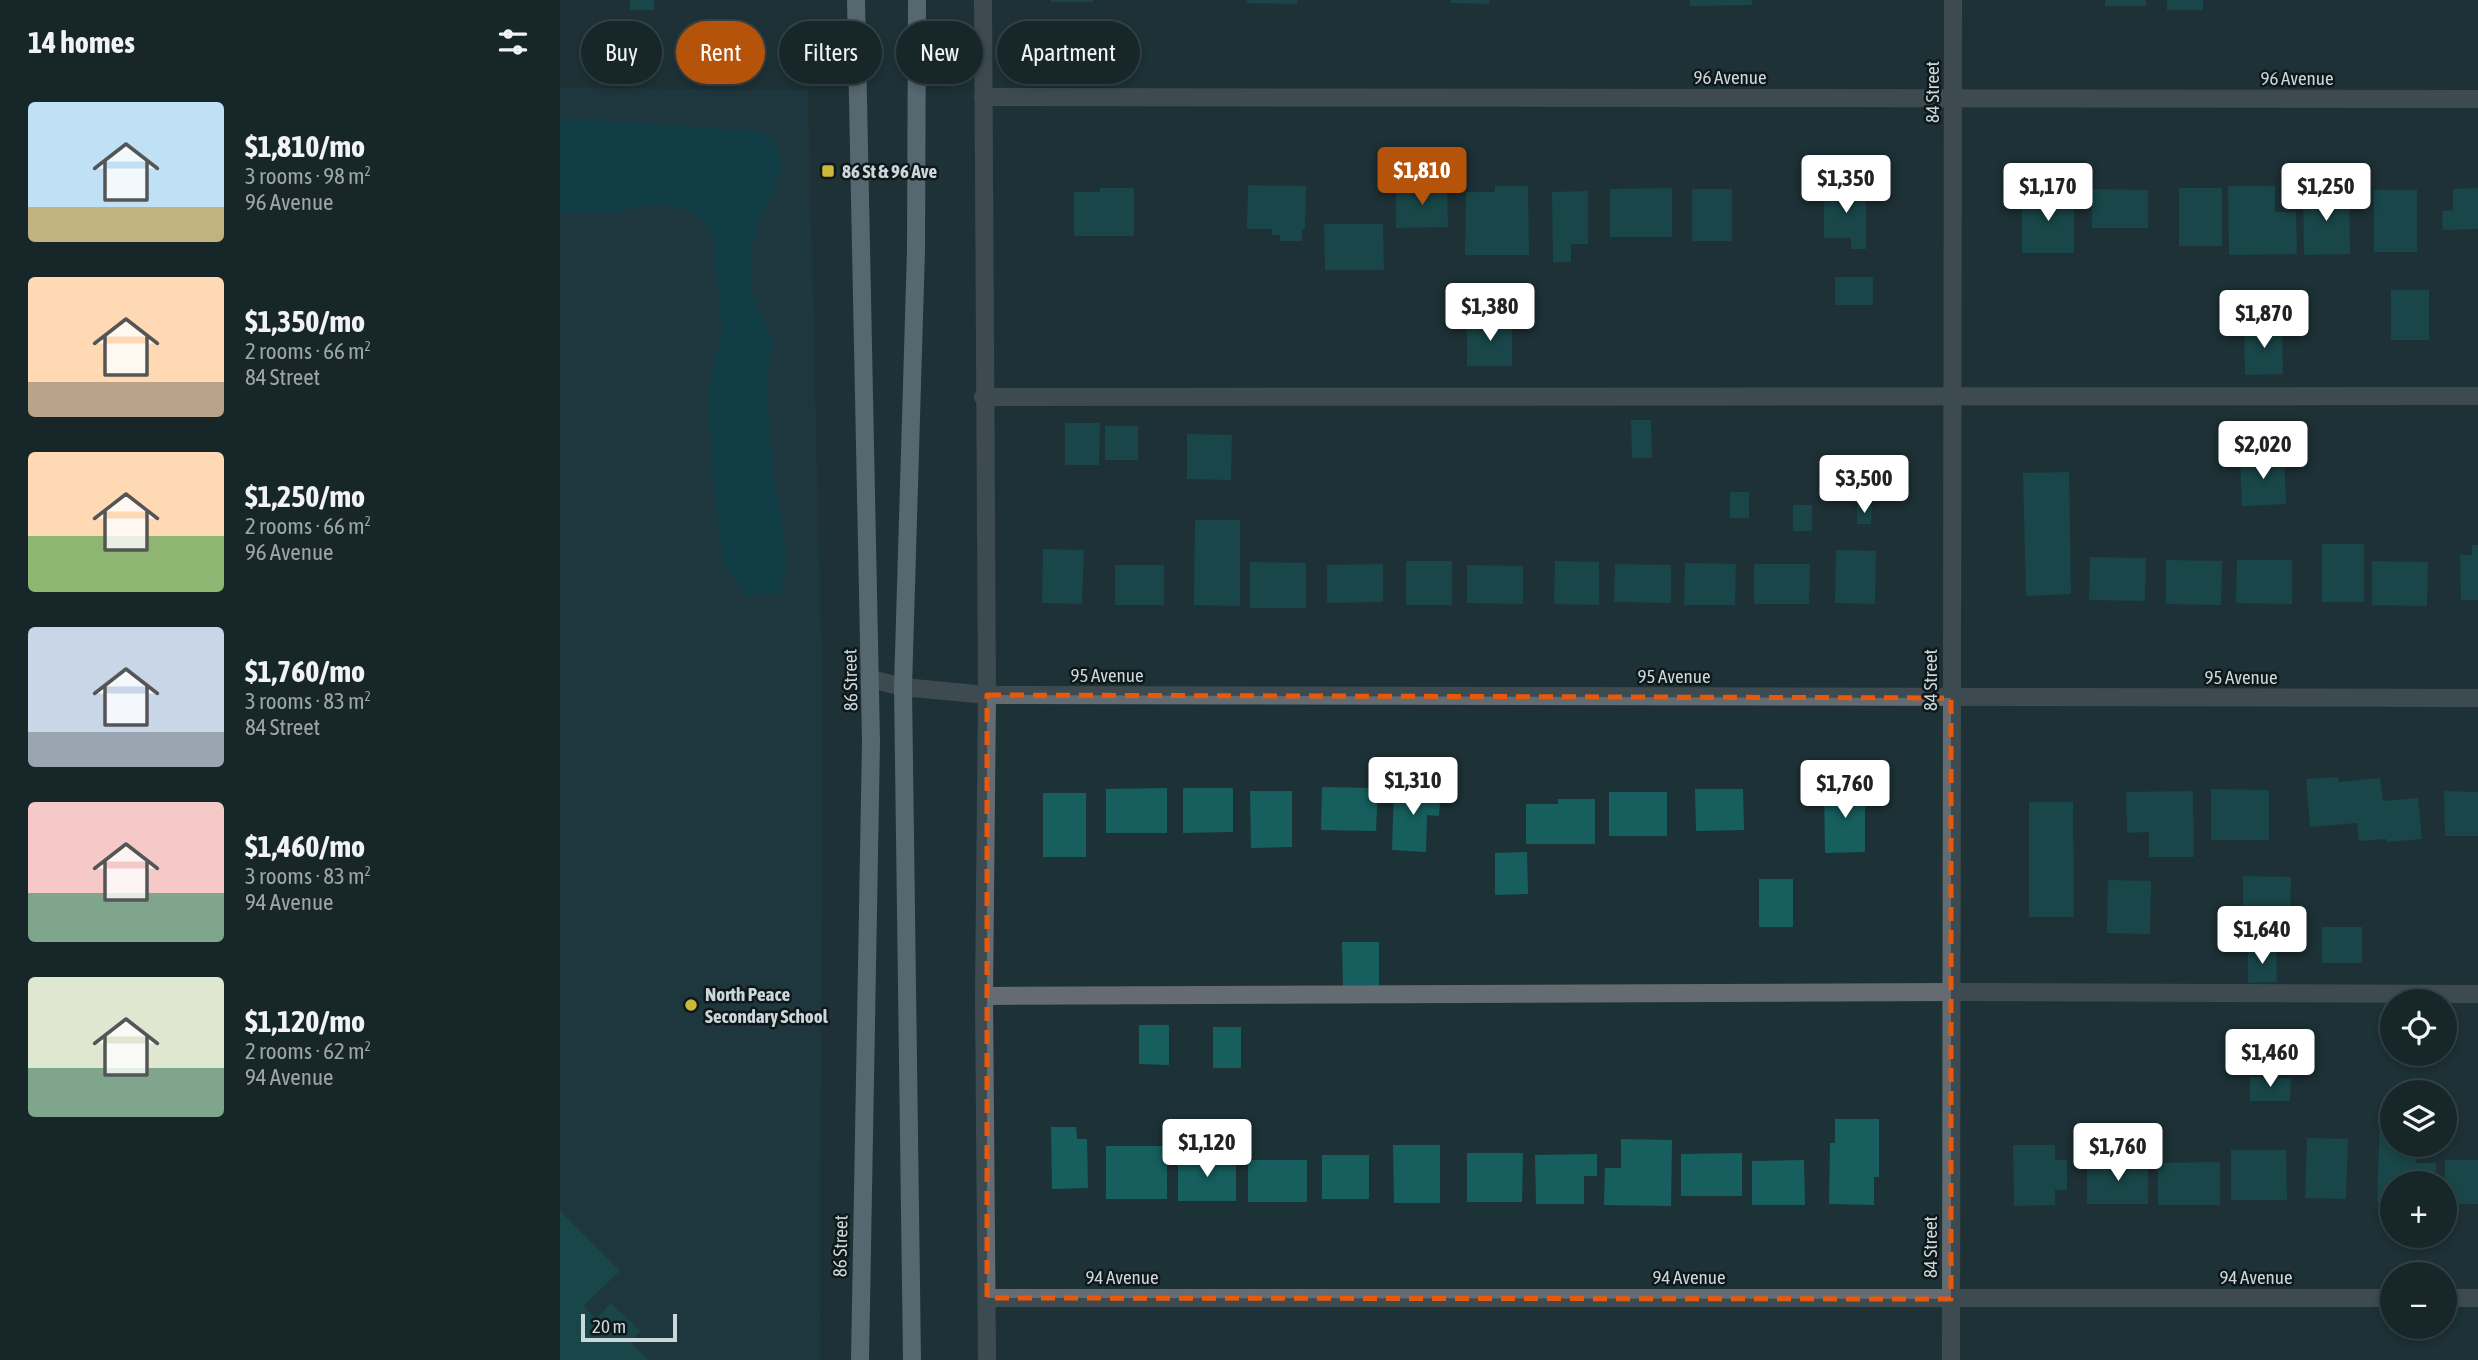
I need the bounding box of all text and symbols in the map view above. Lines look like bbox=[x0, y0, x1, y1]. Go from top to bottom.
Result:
chip: Buy bbox=[581, 21, 662, 84]
chip: Rent bbox=[676, 21, 765, 84]
chip: Filters bbox=[779, 21, 882, 84]
chip: New bbox=[896, 21, 983, 84]
chip: Apartment bbox=[997, 21, 1140, 84]
icon: filters bbox=[494, 23, 532, 61]
text: 14 homes bbox=[28, 25, 135, 59]
street label: 84 Street bbox=[1921, 61, 1943, 123]
street label: 96 Avenue bbox=[1693, 66, 1767, 88]
street label: 96 Avenue bbox=[2260, 67, 2334, 89]
text: $1,810/mo bbox=[245, 129, 365, 163]
icon: home bbox=[84, 130, 168, 214]
pin: $1,810 bbox=[1365, 148, 1479, 207]
pin: $1,350 bbox=[1789, 156, 1903, 215]
text: $1,810 bbox=[1394, 157, 1451, 183]
place label: 86 St & 96 Ave bbox=[842, 160, 937, 182]
text: 3 rooms · 98 m² bbox=[245, 163, 371, 189]
marker: 86 St & 96 Ave bbox=[820, 163, 836, 179]
pin: $1,170 bbox=[1991, 164, 2105, 223]
pin: $1,250 bbox=[2269, 164, 2383, 223]
text: $1,350 bbox=[1818, 165, 1875, 191]
text: $1,170 bbox=[2020, 173, 2077, 199]
text: $1,250 bbox=[2298, 173, 2355, 199]
text: 96 Avenue bbox=[245, 189, 333, 215]
pin: $1,380 bbox=[1433, 284, 1547, 343]
pin: $1,870 bbox=[2207, 290, 2321, 350]
text: $1,380 bbox=[1462, 293, 1519, 319]
text: $1,870 bbox=[2236, 300, 2293, 326]
text: $1,350/mo bbox=[245, 304, 365, 338]
icon: home bbox=[84, 305, 168, 389]
text: 2 rooms · 66 m² bbox=[245, 338, 371, 364]
text: 84 Street bbox=[245, 364, 320, 390]
pin: $2,020 bbox=[2206, 421, 2320, 481]
text: $2,020 bbox=[2235, 431, 2292, 457]
pin: $3,500 bbox=[1807, 456, 1921, 515]
text: $3,500 bbox=[1836, 465, 1893, 491]
text: $1,250/mo bbox=[245, 479, 365, 513]
icon: home bbox=[84, 480, 168, 564]
text: 2 rooms · 66 m² bbox=[245, 513, 371, 539]
text: 96 Avenue bbox=[245, 539, 333, 565]
street label: 86 Street bbox=[838, 649, 862, 711]
street label: 84 Street bbox=[1919, 649, 1941, 711]
text: $1,760/mo bbox=[245, 654, 365, 688]
icon: home bbox=[84, 655, 168, 739]
street label: 95 Avenue bbox=[1070, 664, 1144, 686]
street label: 95 Avenue bbox=[1637, 665, 1711, 687]
street label: 95 Avenue bbox=[2204, 666, 2278, 688]
text: 3 rooms · 83 m² bbox=[245, 688, 371, 714]
text: 84 Street bbox=[245, 714, 320, 740]
pin: $1,310 bbox=[1356, 758, 1470, 817]
pin: $1,760 bbox=[1788, 760, 1902, 820]
text: $1,310 bbox=[1385, 767, 1442, 793]
text: $1,760 bbox=[1817, 770, 1874, 796]
text: $1,460/mo bbox=[245, 829, 365, 863]
icon: home bbox=[84, 830, 168, 914]
text: 3 rooms · 83 m² bbox=[245, 863, 371, 889]
text: 94 Avenue bbox=[245, 889, 333, 915]
pin: $1,640 bbox=[2205, 906, 2319, 966]
text: $1,640 bbox=[2234, 916, 2291, 942]
place label: North Peace Secondary School bbox=[705, 983, 829, 1027]
map controls bbox=[2380, 989, 2457, 1339]
button: locate bbox=[2380, 989, 2457, 1066]
marker: North Peace Secondary School bbox=[683, 997, 699, 1013]
text: $1,120/mo bbox=[245, 1004, 365, 1038]
icon: home bbox=[84, 1005, 168, 1089]
pin: $1,460 bbox=[2213, 1030, 2327, 1089]
text: 2 rooms · 62 m² bbox=[245, 1038, 371, 1064]
text: $1,460 bbox=[2242, 1039, 2299, 1065]
text: 94 Avenue bbox=[245, 1064, 333, 1090]
button: layers bbox=[2380, 1080, 2457, 1157]
pin: $1,120 bbox=[1150, 1120, 1264, 1179]
pin: $1,760 bbox=[2061, 1124, 2175, 1183]
text: $1,120 bbox=[1179, 1129, 1236, 1155]
text: $1,760 bbox=[2090, 1133, 2147, 1159]
button: + bbox=[2380, 1171, 2457, 1248]
street label: 86 Street bbox=[828, 1215, 852, 1277]
street label: 84 Street bbox=[1919, 1216, 1941, 1278]
button: − bbox=[2380, 1262, 2457, 1339]
street label: 94 Avenue bbox=[1085, 1266, 1159, 1288]
street label: 94 Avenue bbox=[1652, 1266, 1726, 1288]
street label: 94 Avenue bbox=[2219, 1266, 2293, 1288]
scale bar bbox=[581, 1311, 677, 1343]
text: 20 m bbox=[592, 1315, 626, 1337]

